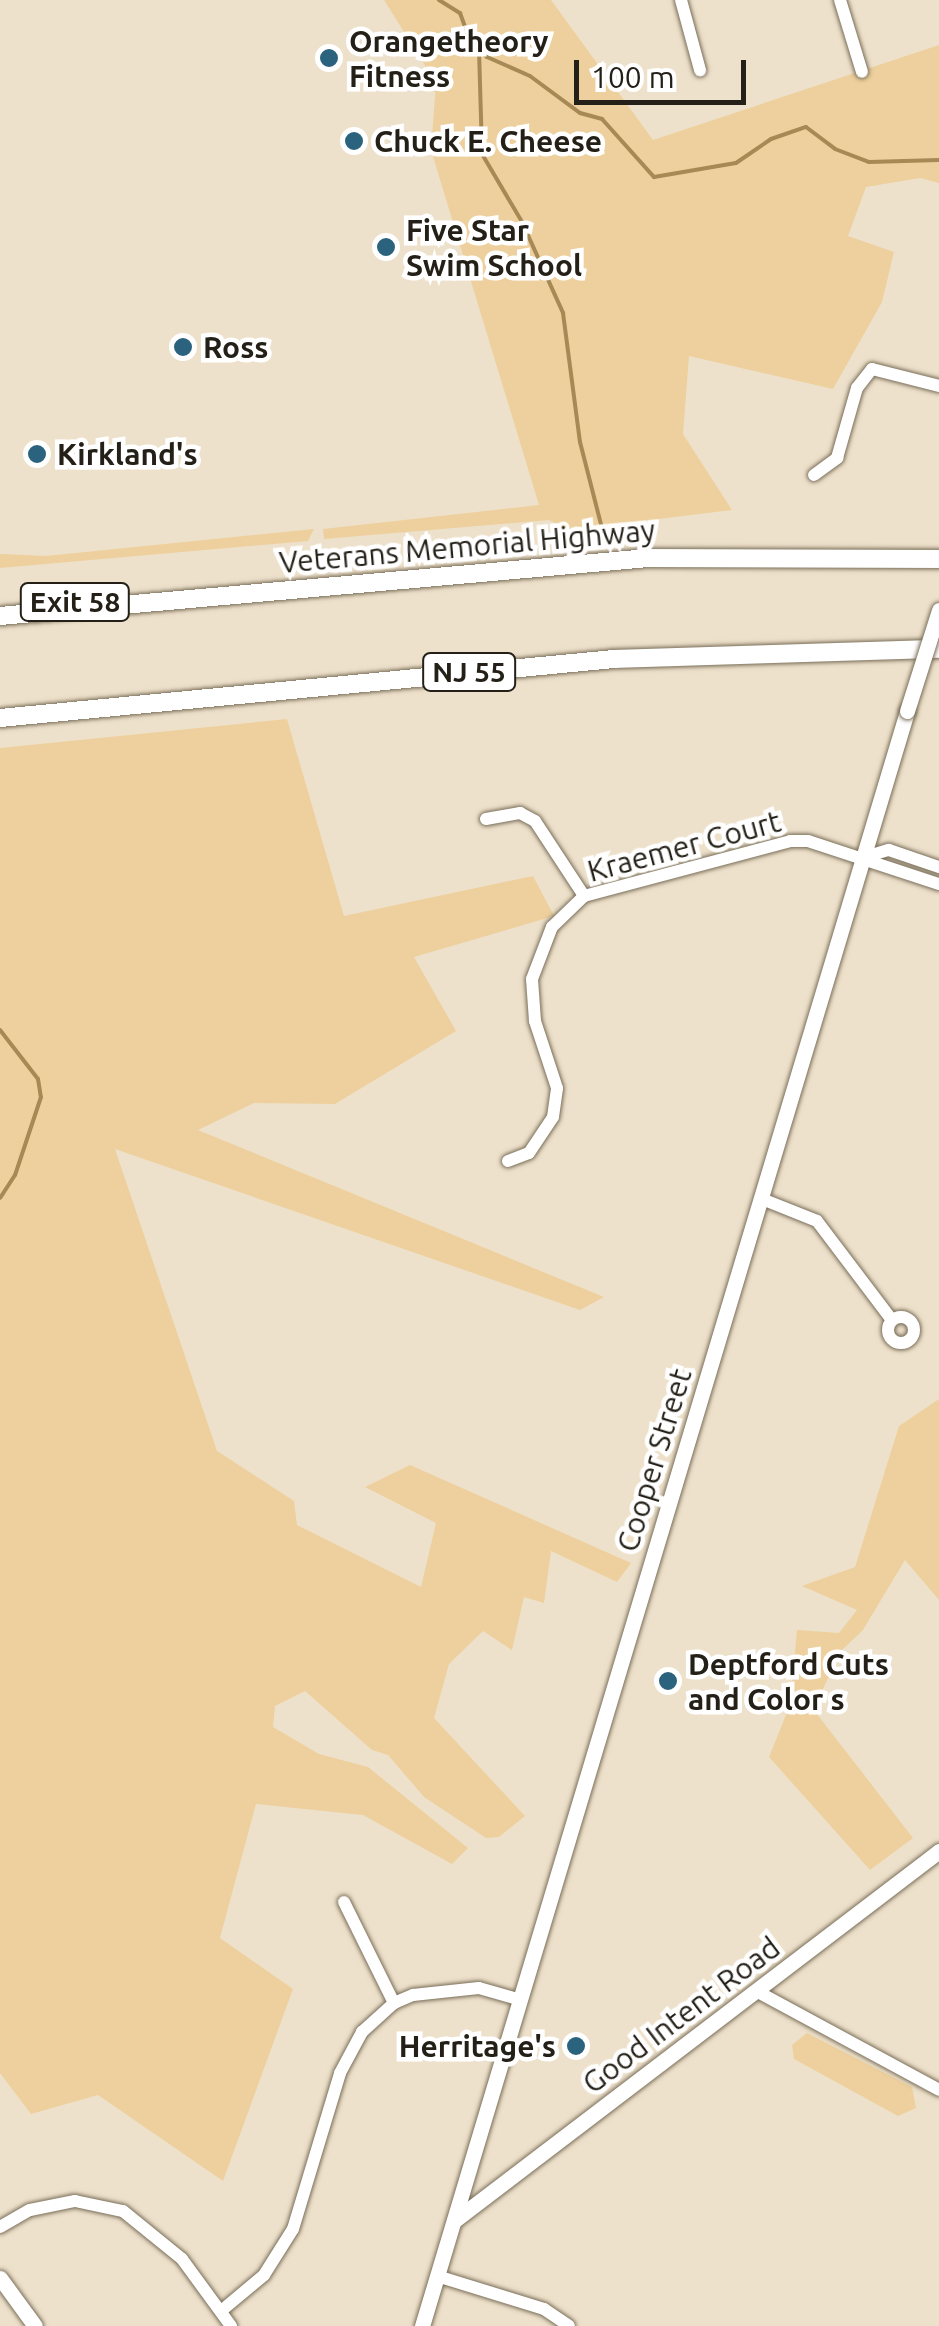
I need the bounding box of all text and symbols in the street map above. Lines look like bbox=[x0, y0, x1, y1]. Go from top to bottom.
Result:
place label: Orangetheory Fitness bbox=[349, 23, 548, 94]
scale bar bbox=[579, 40, 752, 102]
marker: Orangetheory Fitness bbox=[318, 47, 340, 69]
text: 100 m bbox=[591, 60, 675, 94]
place label: Chuck E. Cheese bbox=[374, 123, 602, 159]
marker: Chuck E. Cheese bbox=[343, 130, 365, 152]
place label: Five Star Swim School bbox=[406, 212, 582, 282]
marker: Five Star Swim School bbox=[375, 236, 397, 258]
place label: Ross bbox=[203, 329, 268, 365]
marker: Ross bbox=[172, 336, 194, 358]
place label: Kirkland's bbox=[57, 436, 198, 472]
marker: Kirkland's bbox=[26, 443, 48, 465]
street label: Veterans Memorial Highway bbox=[278, 512, 656, 580]
road number: Exit 58 bbox=[18, 579, 132, 625]
road number: NJ 55 bbox=[422, 649, 516, 695]
street label: Kraemer Court bbox=[583, 803, 785, 889]
street label: Cooper Street bbox=[609, 1364, 699, 1556]
place label: Deptford Cuts and Color s bbox=[688, 1646, 889, 1716]
marker: Deptford Cuts and Color s bbox=[657, 1670, 679, 1692]
street label: Good Intent Road bbox=[575, 1929, 787, 2101]
place label: Herritage's bbox=[399, 2028, 556, 2064]
marker: Herritage's bbox=[565, 2035, 587, 2057]

